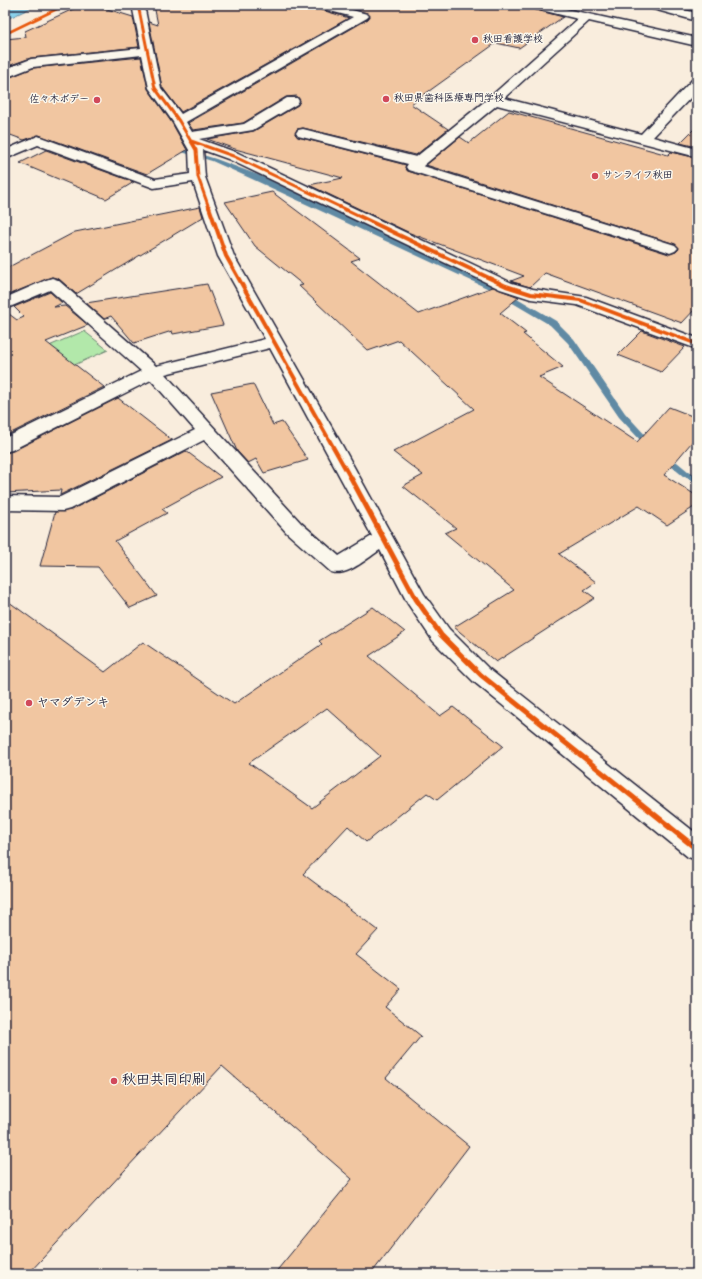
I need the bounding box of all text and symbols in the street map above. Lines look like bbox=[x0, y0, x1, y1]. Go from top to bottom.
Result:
place label: 秋田看護学校 bbox=[483, 33, 543, 47]
marker: 秋田看護学校 bbox=[470, 35, 480, 45]
place label: 秋田県歯科医療専門学校 bbox=[394, 92, 504, 106]
place label: 佐々木ボデー bbox=[29, 93, 89, 107]
marker: 秋田県歯科医療専門学校 bbox=[381, 94, 391, 104]
marker: 佐々木ボデー bbox=[92, 95, 102, 105]
place label: サンライフ秋田 bbox=[603, 169, 673, 183]
marker: サンライフ秋田 bbox=[590, 171, 600, 181]
place label: ヤマダデンキ bbox=[37, 695, 109, 712]
marker: ヤマダデンキ bbox=[24, 698, 34, 708]
place label: 秋田共同印刷 bbox=[122, 1071, 206, 1091]
marker: 秋田共同印刷 bbox=[109, 1076, 119, 1086]

